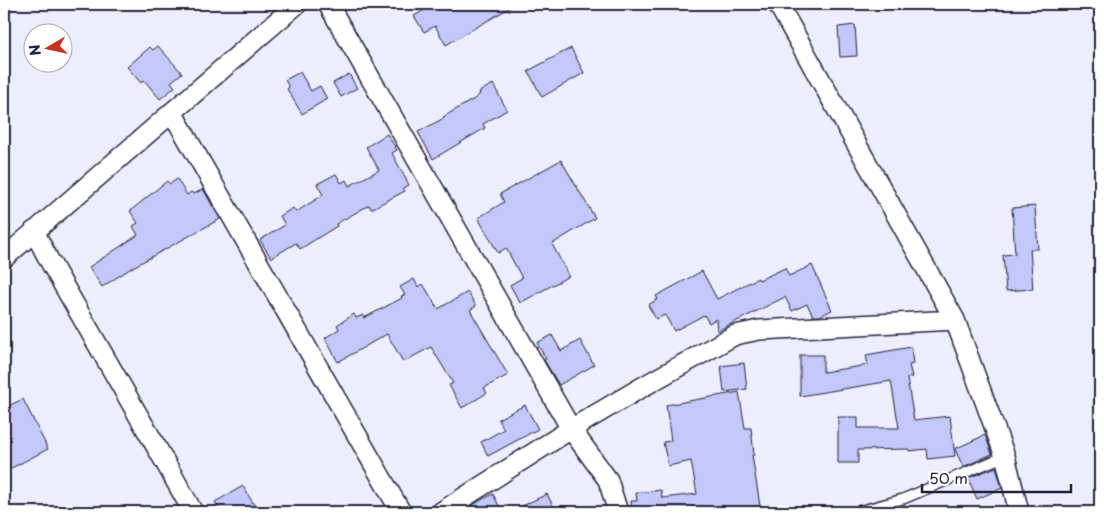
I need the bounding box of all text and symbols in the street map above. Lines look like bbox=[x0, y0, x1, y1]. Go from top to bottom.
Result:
north arrow bbox=[22, 22, 72, 72]
text: N bbox=[23, 43, 46, 57]
scale bar bbox=[922, 461, 1070, 493]
text: 50 m bbox=[929, 466, 968, 489]

